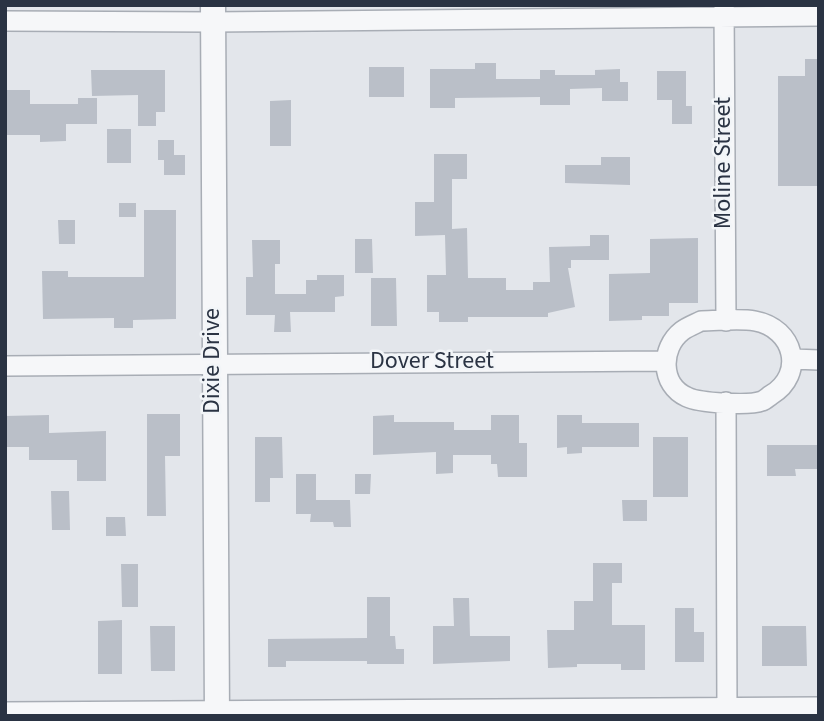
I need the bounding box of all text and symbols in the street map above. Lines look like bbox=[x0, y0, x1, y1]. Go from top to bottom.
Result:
street label: Moline Street bbox=[711, 97, 739, 229]
street label: Dixie Drive bbox=[200, 308, 228, 414]
street label: Dover Street bbox=[370, 349, 494, 377]

